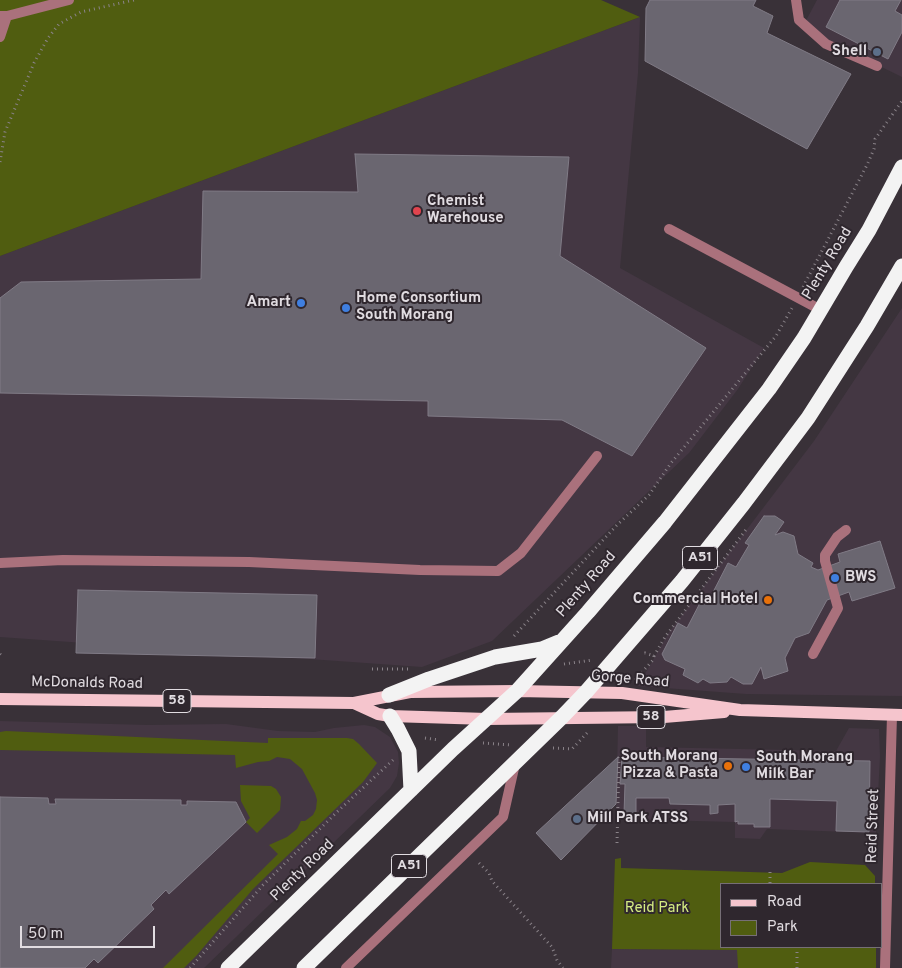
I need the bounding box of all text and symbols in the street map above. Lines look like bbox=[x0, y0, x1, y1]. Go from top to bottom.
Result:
place label: Shell bbox=[832, 43, 867, 61]
marker: Shell bbox=[871, 46, 883, 58]
place label: Chemist Warehouse bbox=[427, 193, 504, 228]
marker: Chemist Warehouse bbox=[411, 205, 423, 217]
street label: Plenty Road bbox=[799, 224, 857, 304]
place label: Home Consortium South Morang bbox=[356, 290, 481, 325]
place label: Amart bbox=[246, 294, 291, 312]
marker: Amart bbox=[295, 297, 307, 309]
marker: Home Consortium South Morang bbox=[340, 302, 352, 314]
road number: A51 bbox=[682, 546, 718, 570]
street label: Plenty Road bbox=[554, 548, 620, 622]
place label: BWS bbox=[845, 569, 877, 587]
marker: BWS bbox=[829, 572, 841, 584]
place label: Commercial Hotel bbox=[633, 591, 758, 609]
marker: Commercial Hotel bbox=[762, 594, 774, 606]
street label: Gorge Road bbox=[590, 668, 670, 692]
street label: McDonalds Road bbox=[31, 674, 143, 694]
road number: 58 bbox=[163, 689, 191, 712]
road number: 58 bbox=[637, 706, 665, 729]
place label: South Morang Pizza & Pasta bbox=[621, 748, 718, 783]
place label: South Morang Milk Bar bbox=[756, 749, 853, 784]
marker: South Morang Pizza & Pasta bbox=[722, 760, 734, 772]
marker: South Morang Milk Bar bbox=[740, 761, 752, 773]
street label: Reid Street bbox=[864, 788, 884, 864]
place label: Mill Park ATSS bbox=[587, 810, 688, 828]
marker: Mill Park ATSS bbox=[571, 813, 583, 825]
street label: Plenty Road bbox=[267, 836, 339, 906]
road number: A51 bbox=[392, 854, 426, 878]
legend bbox=[720, 883, 882, 948]
text: Road bbox=[767, 893, 802, 912]
park label: Reid Park bbox=[625, 900, 689, 918]
scale bar bbox=[22, 916, 158, 948]
text: Park bbox=[767, 918, 798, 937]
text: 50 m bbox=[28, 925, 63, 944]

